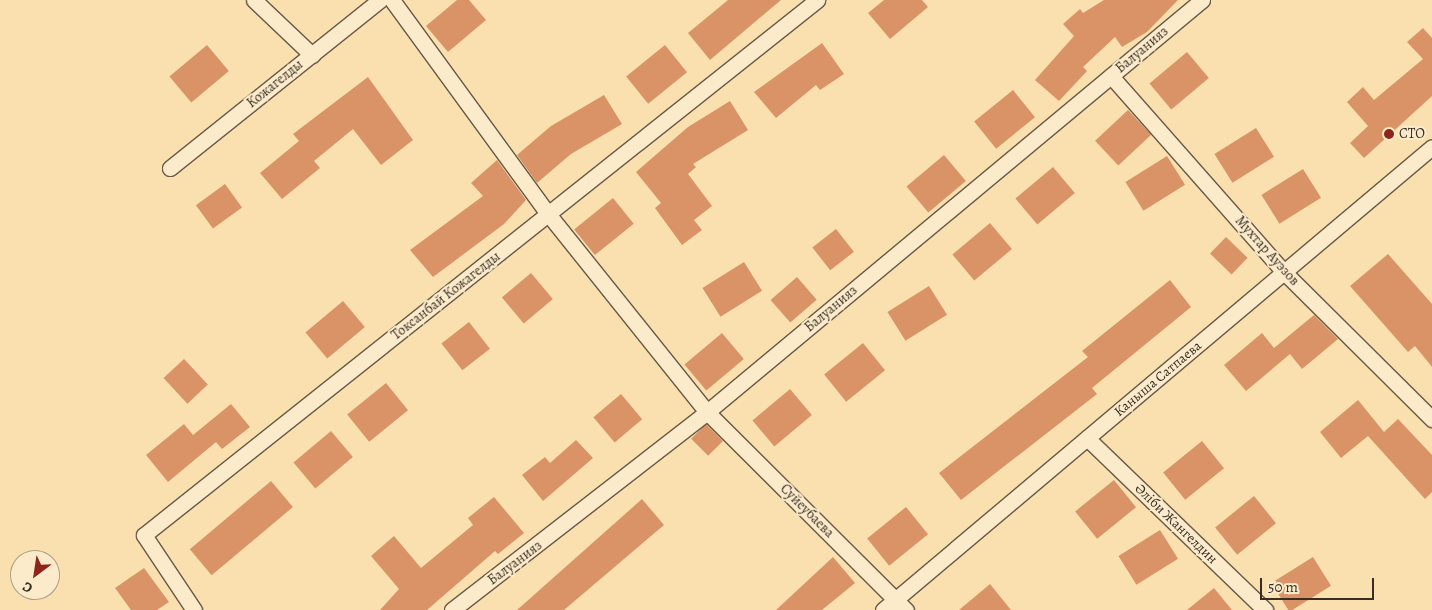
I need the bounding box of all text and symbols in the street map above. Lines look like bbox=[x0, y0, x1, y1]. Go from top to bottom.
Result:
street label: Балуанияз bbox=[1112, 23, 1172, 77]
street label: Кожагелды bbox=[244, 56, 306, 112]
place label: CTO bbox=[1399, 126, 1425, 142]
marker: CTO bbox=[1383, 128, 1395, 140]
street label: Мухтар Ауэзов bbox=[1231, 213, 1303, 289]
street label: Токсанбай Кожагелды bbox=[388, 248, 504, 344]
street label: Балуанияз bbox=[801, 282, 861, 336]
street label: Каныша Сатпаева bbox=[1111, 338, 1205, 420]
street label: Әліби Жангелдин bbox=[1131, 480, 1221, 568]
street label: Суйеубаева bbox=[777, 481, 837, 541]
street label: Балуанияз bbox=[485, 537, 545, 589]
north arrow bbox=[10, 550, 60, 600]
scale bar bbox=[1262, 568, 1376, 600]
text: С bbox=[19, 577, 36, 598]
text: 50 m bbox=[1268, 577, 1298, 597]

